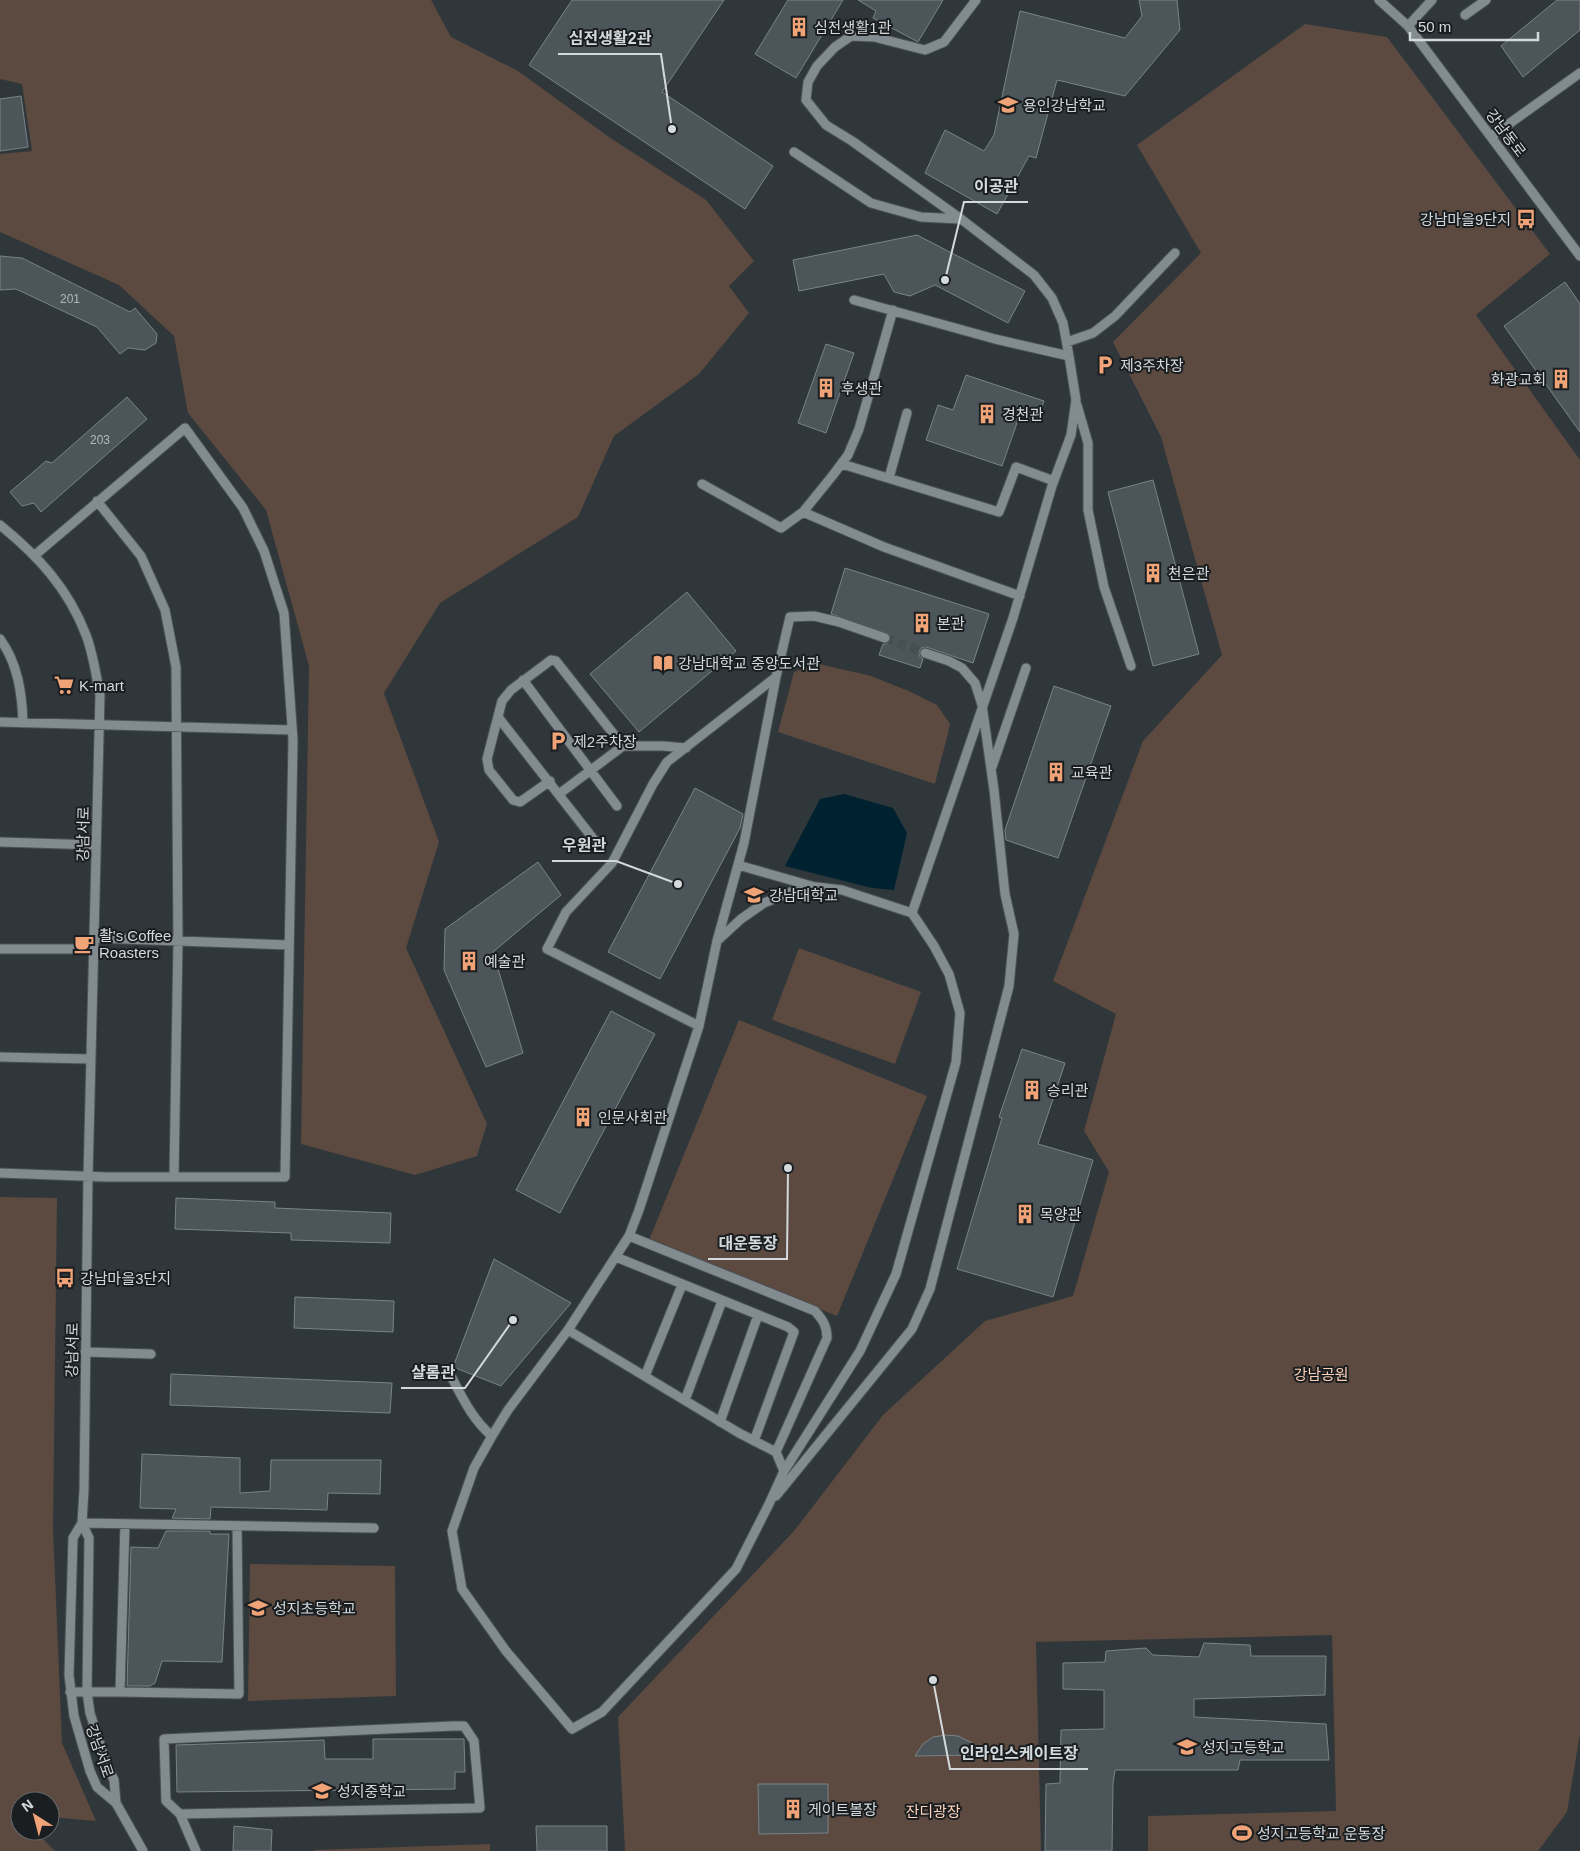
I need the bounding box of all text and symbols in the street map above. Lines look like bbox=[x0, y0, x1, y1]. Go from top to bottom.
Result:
scale bar bbox=[1410, 10, 1538, 42]
building icon: 심전생활1관 bbox=[788, 16, 810, 38]
text: 50 m bbox=[1418, 18, 1451, 35]
place label: 심전생활1관 bbox=[814, 19, 892, 36]
callout: 심전생활2관 bbox=[558, 23, 661, 54]
text: 심전생활2관 bbox=[569, 29, 652, 47]
school or university icon: 용인강남학교 bbox=[997, 94, 1019, 116]
place label: 용인강남학교 bbox=[1023, 97, 1106, 114]
street label: 강남동로 bbox=[1483, 106, 1529, 160]
callout: 이공관 bbox=[964, 171, 1028, 202]
text: 이공관 bbox=[974, 178, 1018, 195]
bus stop icon: 강남마을9단지 bbox=[1515, 208, 1537, 230]
place label: 강남마을9단지 bbox=[1420, 211, 1511, 228]
house number: 201 bbox=[60, 292, 80, 306]
parking icon: 제3주차장 bbox=[1094, 354, 1116, 376]
place label: 제3주차장 bbox=[1120, 357, 1184, 374]
building icon: 화광교회 bbox=[1550, 368, 1572, 390]
place label: 화광교회 bbox=[1491, 371, 1546, 388]
building icon: 후생관 bbox=[815, 377, 837, 399]
place label: 후생관 bbox=[841, 380, 883, 397]
building icon: 경천관 bbox=[976, 403, 998, 425]
place label: 경천관 bbox=[1002, 406, 1044, 423]
house number: 203 bbox=[90, 433, 110, 447]
building icon: 천은관 bbox=[1142, 562, 1164, 584]
place label: 천은관 bbox=[1168, 565, 1210, 582]
building icon: 본관 bbox=[911, 612, 933, 634]
place label: 본관 bbox=[937, 615, 965, 632]
library icon: 강남대학교 중앙도서관 bbox=[652, 652, 674, 674]
place label: 강남대학교 중앙도서관 bbox=[678, 655, 820, 672]
supermarket icon: K-mart bbox=[53, 674, 75, 696]
place label: K-mart bbox=[79, 677, 125, 694]
parking icon: 제2주차장 bbox=[547, 730, 569, 752]
place label: 제2주차장 bbox=[573, 733, 637, 750]
building icon: 교육관 bbox=[1045, 761, 1067, 783]
place label: 교육관 bbox=[1071, 764, 1113, 781]
street label: 강남서로 bbox=[74, 806, 92, 862]
callout: 우원관 bbox=[552, 830, 616, 861]
text: 우원관 bbox=[562, 837, 606, 854]
school or university icon: 강남대학교 bbox=[743, 884, 765, 906]
place label: 강남대학교 bbox=[769, 887, 838, 904]
place label: 촬's Coffee Roasters bbox=[99, 927, 171, 961]
cafe icon: 촬's Coffee Roasters bbox=[73, 933, 95, 955]
building icon: 예술관 bbox=[458, 950, 480, 972]
place label: 예술관 bbox=[484, 953, 526, 970]
building icon: 승리관 bbox=[1021, 1079, 1043, 1101]
place label: 승리관 bbox=[1047, 1082, 1089, 1099]
building icon: 인문사회관 bbox=[572, 1106, 594, 1128]
place label: 인문사회관 bbox=[598, 1109, 667, 1126]
building icon: 목양관 bbox=[1014, 1203, 1036, 1225]
place label: 목양관 bbox=[1040, 1206, 1082, 1223]
callout: 대운동장 bbox=[708, 1228, 787, 1259]
text: 대운동장 bbox=[719, 1235, 778, 1252]
bus stop icon: 강남마을3단지 bbox=[54, 1267, 76, 1289]
place label: 강남마을3단지 bbox=[80, 1270, 171, 1287]
street label: 강남서로 bbox=[63, 1322, 81, 1378]
callout: 샬롬관 bbox=[401, 1357, 465, 1388]
text: 샬롬관 bbox=[411, 1364, 455, 1381]
park label: 강남공원 bbox=[1293, 1366, 1349, 1383]
school or university icon: 성지초등학교 bbox=[247, 1597, 269, 1619]
place label: 성지초등학교 bbox=[273, 1600, 356, 1617]
street label: 강남서로 bbox=[83, 1722, 117, 1780]
school or university icon: 성지고등학교 bbox=[1176, 1736, 1198, 1758]
callout: 인라인스케이트장 bbox=[950, 1738, 1088, 1769]
place label: 성지고등학교 bbox=[1202, 1739, 1285, 1756]
text: 인라인스케이트장 bbox=[960, 1745, 1078, 1762]
school or university icon: 성지중학교 bbox=[311, 1780, 333, 1802]
place label: 성지중학교 bbox=[337, 1783, 406, 1800]
north arrow bbox=[10, 1791, 60, 1841]
text: N bbox=[19, 1796, 36, 1815]
building icon: 게이트볼장 bbox=[782, 1798, 804, 1820]
place label: 게이트볼장 bbox=[808, 1801, 877, 1818]
park label: 잔디광장 bbox=[905, 1803, 961, 1820]
sports icon: 성지고등학교 운동장 bbox=[1231, 1822, 1253, 1844]
place label: 성지고등학교 운동장 bbox=[1257, 1825, 1386, 1842]

